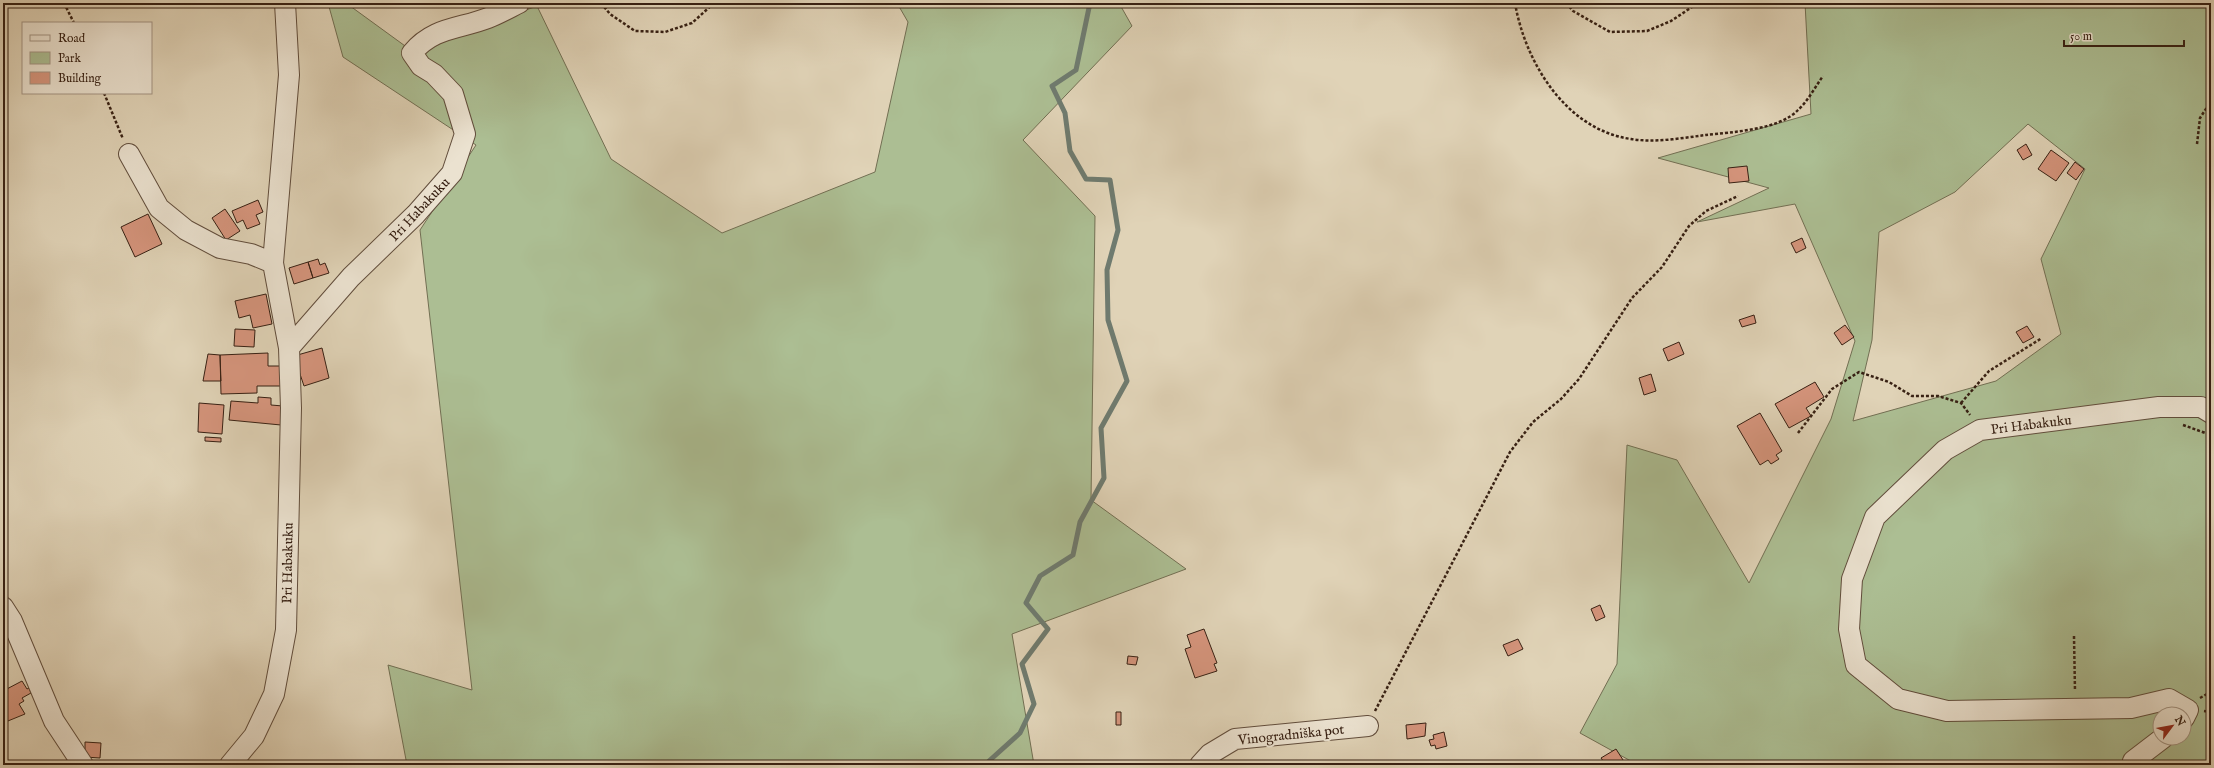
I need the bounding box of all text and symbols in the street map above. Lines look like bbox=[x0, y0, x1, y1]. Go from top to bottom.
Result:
legend bbox=[22, 22, 152, 94]
scale bar bbox=[2064, 22, 2184, 48]
text: 50 m bbox=[2070, 29, 2092, 44]
text: Road bbox=[58, 31, 86, 46]
text: Park bbox=[58, 51, 81, 66]
text: Building bbox=[58, 71, 102, 86]
street label: Pri Habakuku bbox=[385, 174, 454, 245]
street label: Pri Habakuku bbox=[1990, 411, 2072, 439]
street label: Pri Habakuku bbox=[278, 522, 298, 604]
north arrow bbox=[2152, 706, 2192, 746]
text: N bbox=[2171, 713, 2188, 729]
street label: Vinogradniška pot bbox=[1236, 720, 1345, 750]

